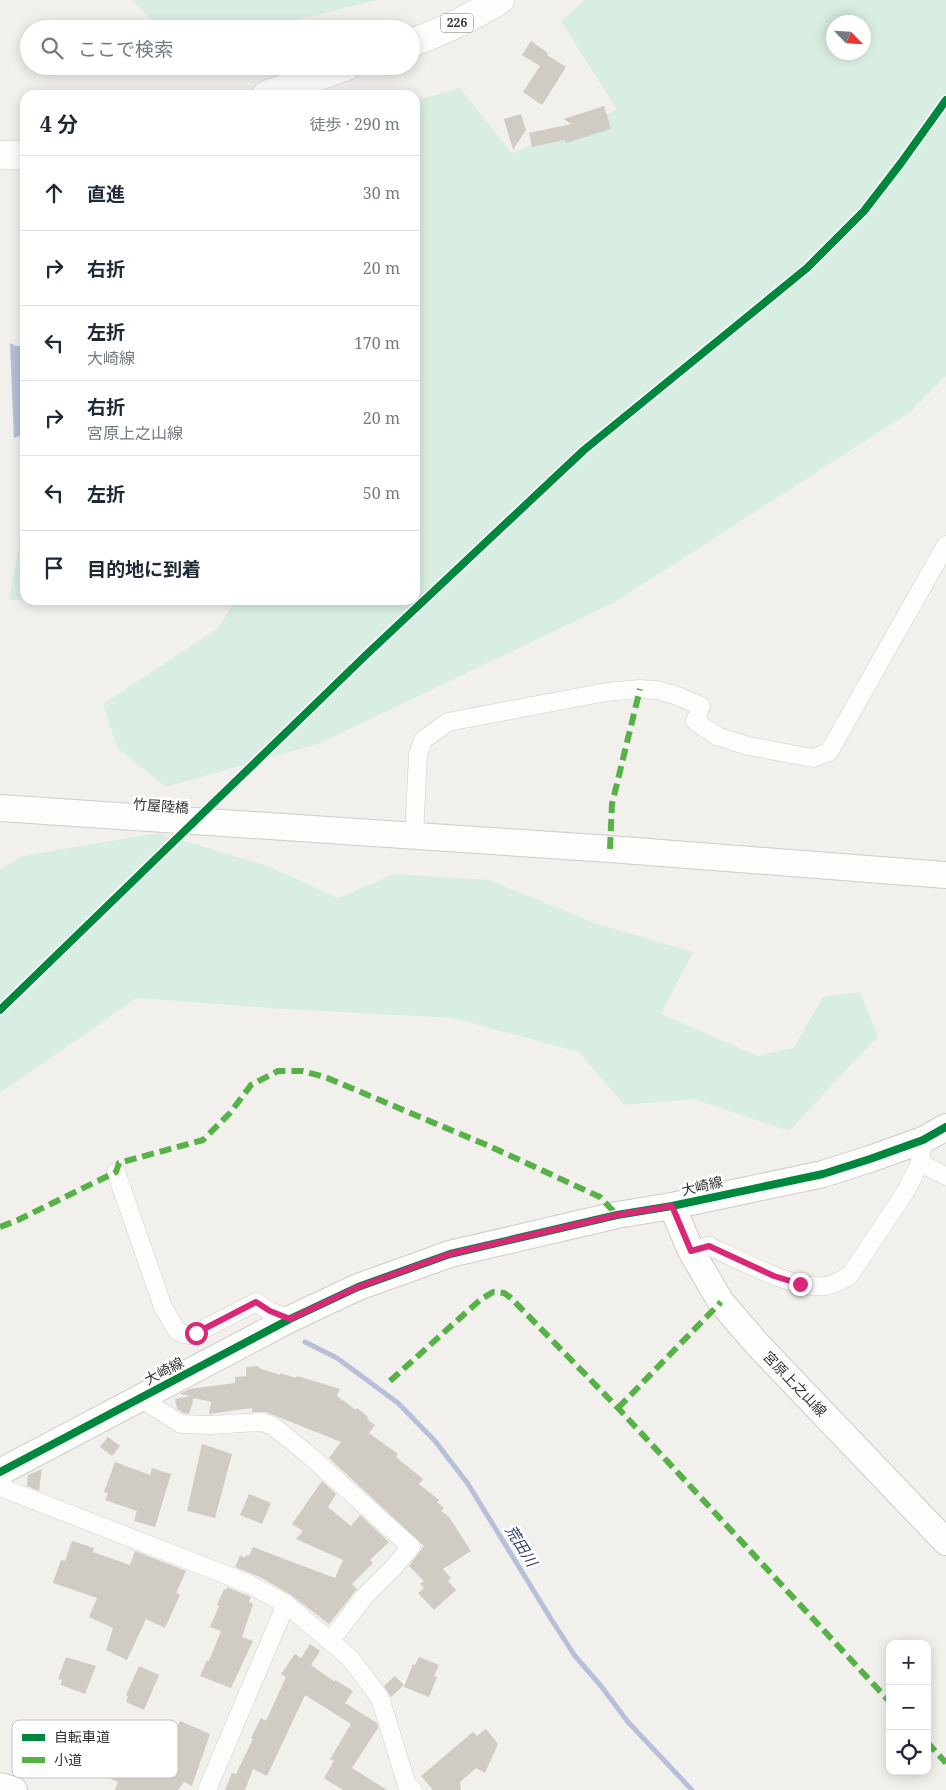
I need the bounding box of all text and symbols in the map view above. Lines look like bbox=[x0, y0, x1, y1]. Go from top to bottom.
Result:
road number: 226 bbox=[441, 13, 473, 32]
north arrow bbox=[826, 15, 871, 60]
search box bbox=[20, 20, 420, 75]
icon: search bbox=[38, 34, 66, 62]
text: ここで検索 bbox=[78, 36, 173, 62]
text: 4 分 bbox=[40, 110, 78, 138]
text: 徒歩 · 290 m bbox=[310, 113, 400, 135]
icon: ahead bbox=[40, 179, 68, 207]
text: 直進 bbox=[87, 181, 125, 207]
text: 30 m bbox=[363, 182, 400, 204]
icon: right bbox=[40, 254, 68, 282]
text: 右折 bbox=[87, 256, 125, 282]
text: 20 m bbox=[363, 257, 400, 279]
text: 左折 bbox=[87, 319, 125, 345]
icon: left bbox=[40, 329, 68, 357]
text: 170 m bbox=[354, 332, 400, 354]
text: 大崎線 bbox=[87, 347, 135, 369]
text: 右折 bbox=[87, 394, 125, 420]
icon: right bbox=[40, 404, 68, 432]
text: 20 m bbox=[363, 407, 400, 429]
text: 宮原上之山線 bbox=[87, 422, 183, 444]
icon: left bbox=[40, 479, 68, 507]
text: 左折 bbox=[87, 481, 125, 507]
text: 50 m bbox=[363, 482, 400, 504]
icon: arrive bbox=[40, 554, 68, 582]
text: 目的地に到着 bbox=[87, 556, 201, 582]
street label: 竹屋陸橋 bbox=[132, 794, 190, 817]
street label: 大崎線 bbox=[679, 1172, 724, 1199]
route end bbox=[789, 1273, 812, 1296]
route start bbox=[185, 1322, 208, 1345]
street label: 宮原上之山線 bbox=[759, 1347, 831, 1420]
street label: 大崎線 bbox=[141, 1352, 187, 1389]
water label: 荒田川 bbox=[501, 1521, 543, 1572]
map controls bbox=[886, 1640, 931, 1775]
button: + bbox=[886, 1640, 931, 1685]
button: − bbox=[886, 1685, 931, 1730]
legend bbox=[12, 1720, 178, 1778]
text: 自転車道 bbox=[54, 1727, 110, 1746]
button: locate bbox=[886, 1730, 931, 1775]
text: 小道 bbox=[54, 1750, 82, 1769]

